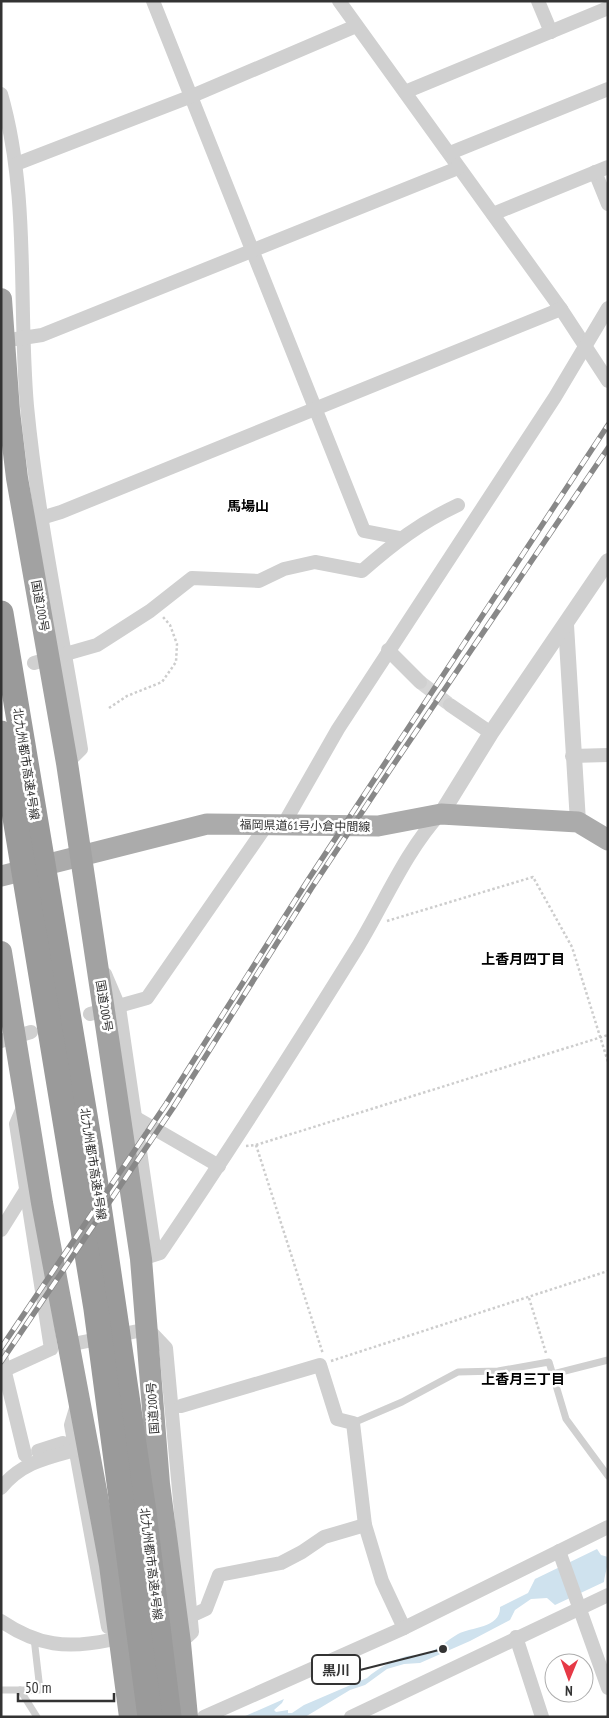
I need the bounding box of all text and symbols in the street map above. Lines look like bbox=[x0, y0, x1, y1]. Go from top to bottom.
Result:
district label: 馬場山 bbox=[227, 497, 269, 515]
street label: 国道200号 bbox=[29, 579, 52, 633]
street label: 北九州都市高速4号線 bbox=[10, 707, 43, 821]
street label: 福岡県道61号小倉中間線 bbox=[239, 817, 371, 834]
district label: 上香月四丁目 bbox=[481, 950, 565, 968]
street label: 国道200号 bbox=[93, 979, 116, 1033]
street label: 北九州都市高速4号線 bbox=[77, 1107, 110, 1221]
district label: 上香月三丁目 bbox=[481, 1370, 565, 1388]
street label: 国道200号 bbox=[143, 1381, 162, 1435]
street label: 北九州都市高速4号線 bbox=[137, 1507, 166, 1621]
north arrow bbox=[544, 1653, 594, 1703]
callout: 黒川 bbox=[312, 1655, 360, 1684]
text: 黒川 bbox=[322, 1661, 350, 1679]
scale bar bbox=[18, 1670, 114, 1702]
text: 50 m bbox=[25, 1678, 51, 1697]
text: N bbox=[565, 1682, 573, 1700]

